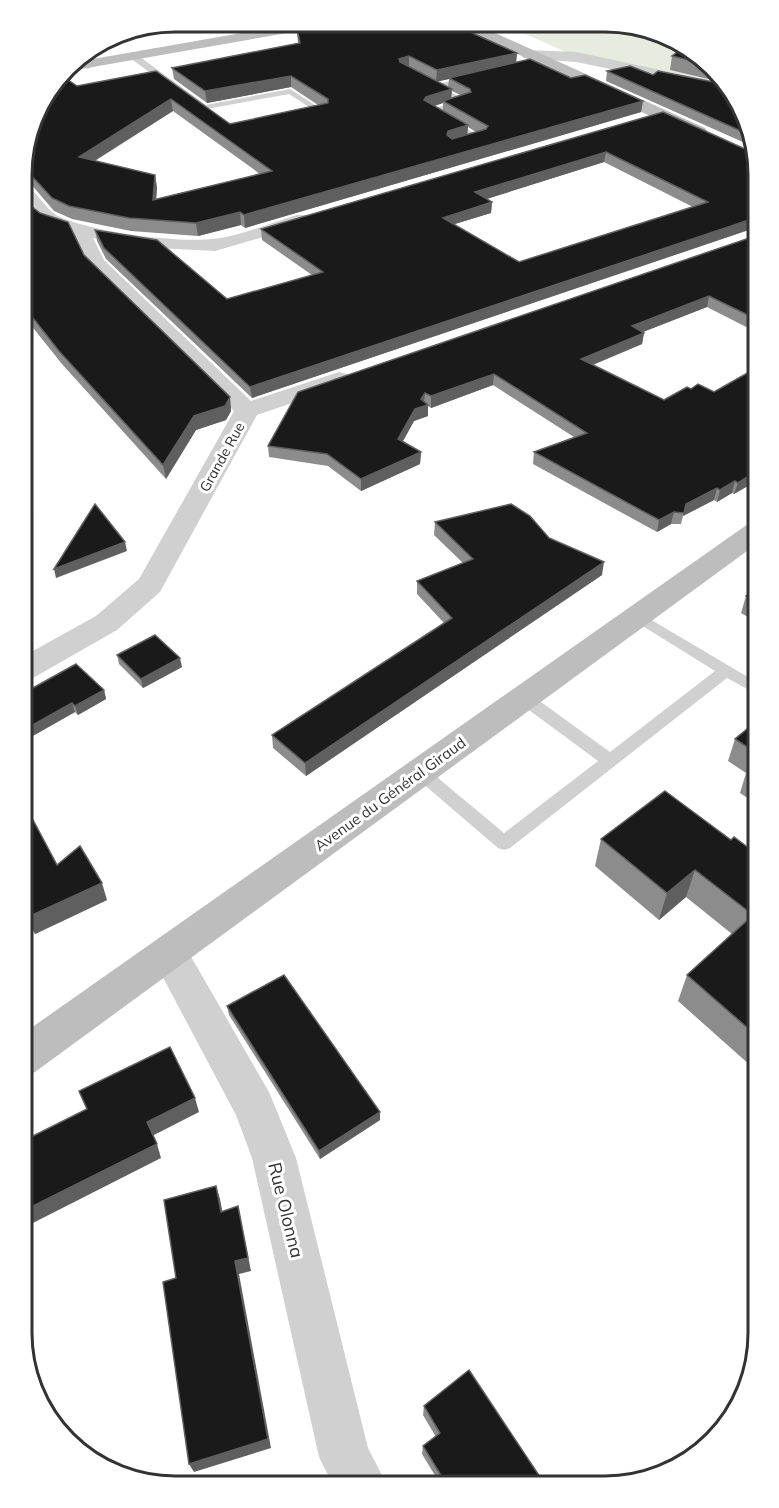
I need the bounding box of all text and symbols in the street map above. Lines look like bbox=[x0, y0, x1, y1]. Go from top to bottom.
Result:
street label: Grande Rue bbox=[195, 419, 249, 495]
street label: Avenue du Général Giraud bbox=[311, 733, 469, 855]
street label: Rue Olonna bbox=[263, 1160, 309, 1260]

